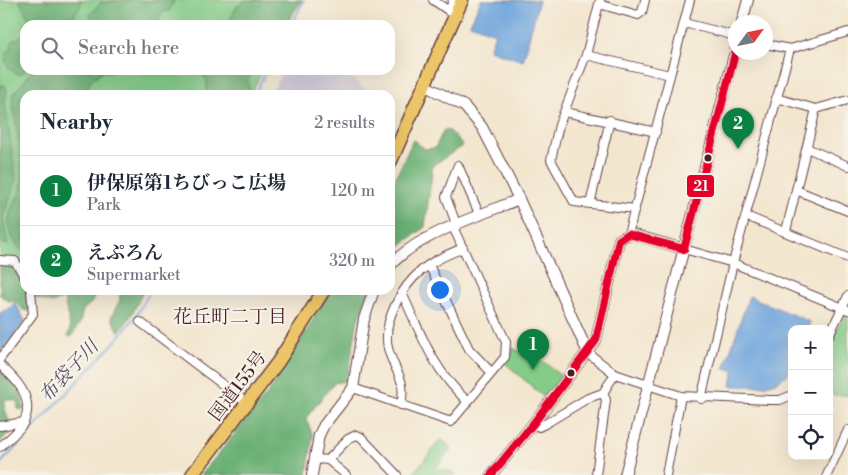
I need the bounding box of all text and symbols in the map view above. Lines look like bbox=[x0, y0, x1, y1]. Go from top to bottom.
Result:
north arrow bbox=[728, 15, 773, 60]
search box bbox=[20, 20, 395, 75]
icon: search bbox=[38, 34, 66, 62]
text: Search here bbox=[78, 36, 179, 60]
pin: 2 bbox=[722, 108, 754, 149]
text: Nearby bbox=[40, 110, 113, 136]
text: 2 results bbox=[314, 113, 375, 133]
unlabelled marker bbox=[703, 153, 713, 163]
text: 伊保原第1ちびっこ広場 bbox=[87, 171, 286, 195]
line badge: 21 bbox=[686, 174, 715, 198]
text: 21 bbox=[693, 178, 709, 196]
text: 1 bbox=[52, 181, 60, 201]
text: 120 m bbox=[331, 181, 375, 201]
text: Park bbox=[87, 195, 120, 215]
text: えぷろん bbox=[87, 241, 163, 265]
text: 2 bbox=[51, 251, 61, 271]
text: 320 m bbox=[329, 251, 375, 271]
text: Supermarket bbox=[87, 265, 181, 285]
your location bbox=[427, 277, 453, 303]
district label: 花丘町二丁目 bbox=[173, 305, 287, 329]
map controls bbox=[788, 325, 833, 460]
button: + bbox=[788, 325, 833, 370]
pin: 1 bbox=[517, 329, 549, 370]
water label: 布袋子川 bbox=[34, 334, 105, 407]
street label: 国道155号 bbox=[204, 346, 272, 426]
unlabelled marker bbox=[566, 368, 576, 378]
button: − bbox=[788, 370, 833, 415]
button: locate bbox=[788, 415, 833, 460]

